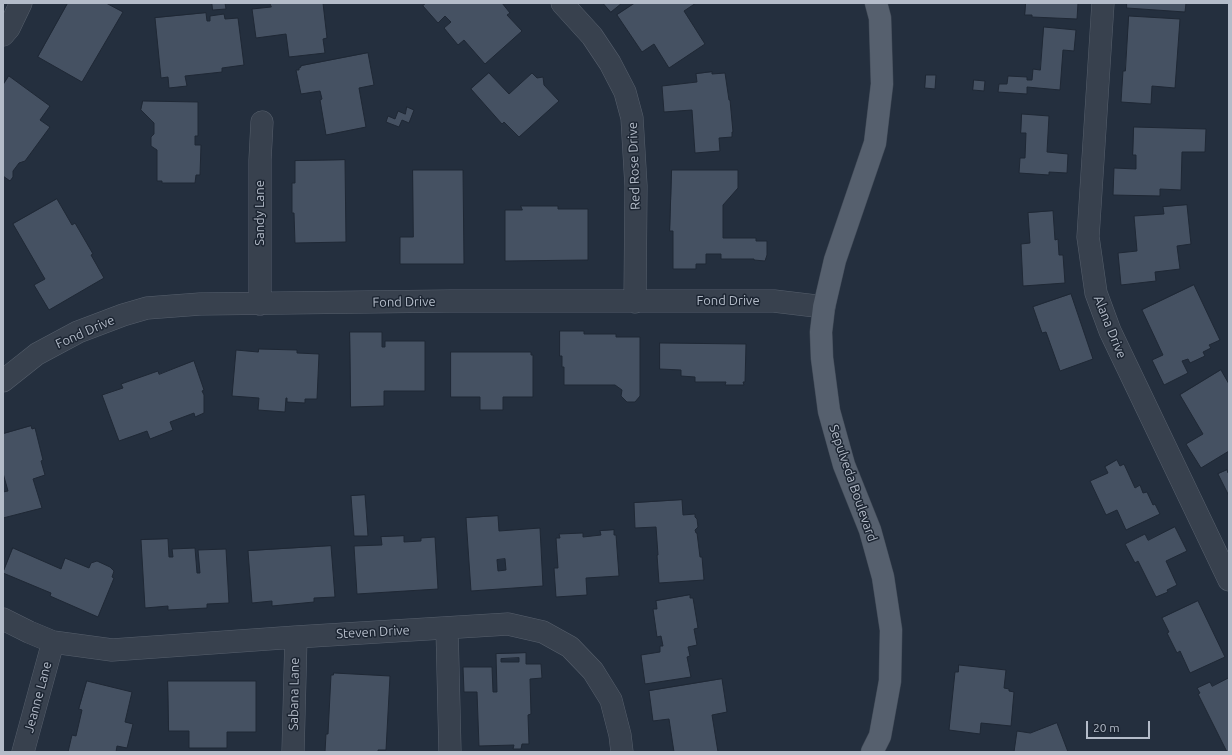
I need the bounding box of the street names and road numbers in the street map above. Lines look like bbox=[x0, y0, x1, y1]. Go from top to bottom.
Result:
street label: Red Rose Drive bbox=[625, 122, 643, 210]
street label: Sandy Lane bbox=[252, 180, 268, 246]
street label: Fond Drive bbox=[696, 293, 760, 309]
street label: Alana Drive bbox=[1090, 293, 1130, 361]
street label: Fond Drive bbox=[372, 294, 436, 310]
street label: Fond Drive bbox=[53, 312, 117, 352]
street label: Sepulveda Boulevard bbox=[826, 423, 880, 543]
street label: Steven Drive bbox=[336, 622, 410, 642]
street label: Sabana Lane bbox=[286, 657, 302, 731]
street label: Jeanne Lane bbox=[21, 660, 55, 734]

